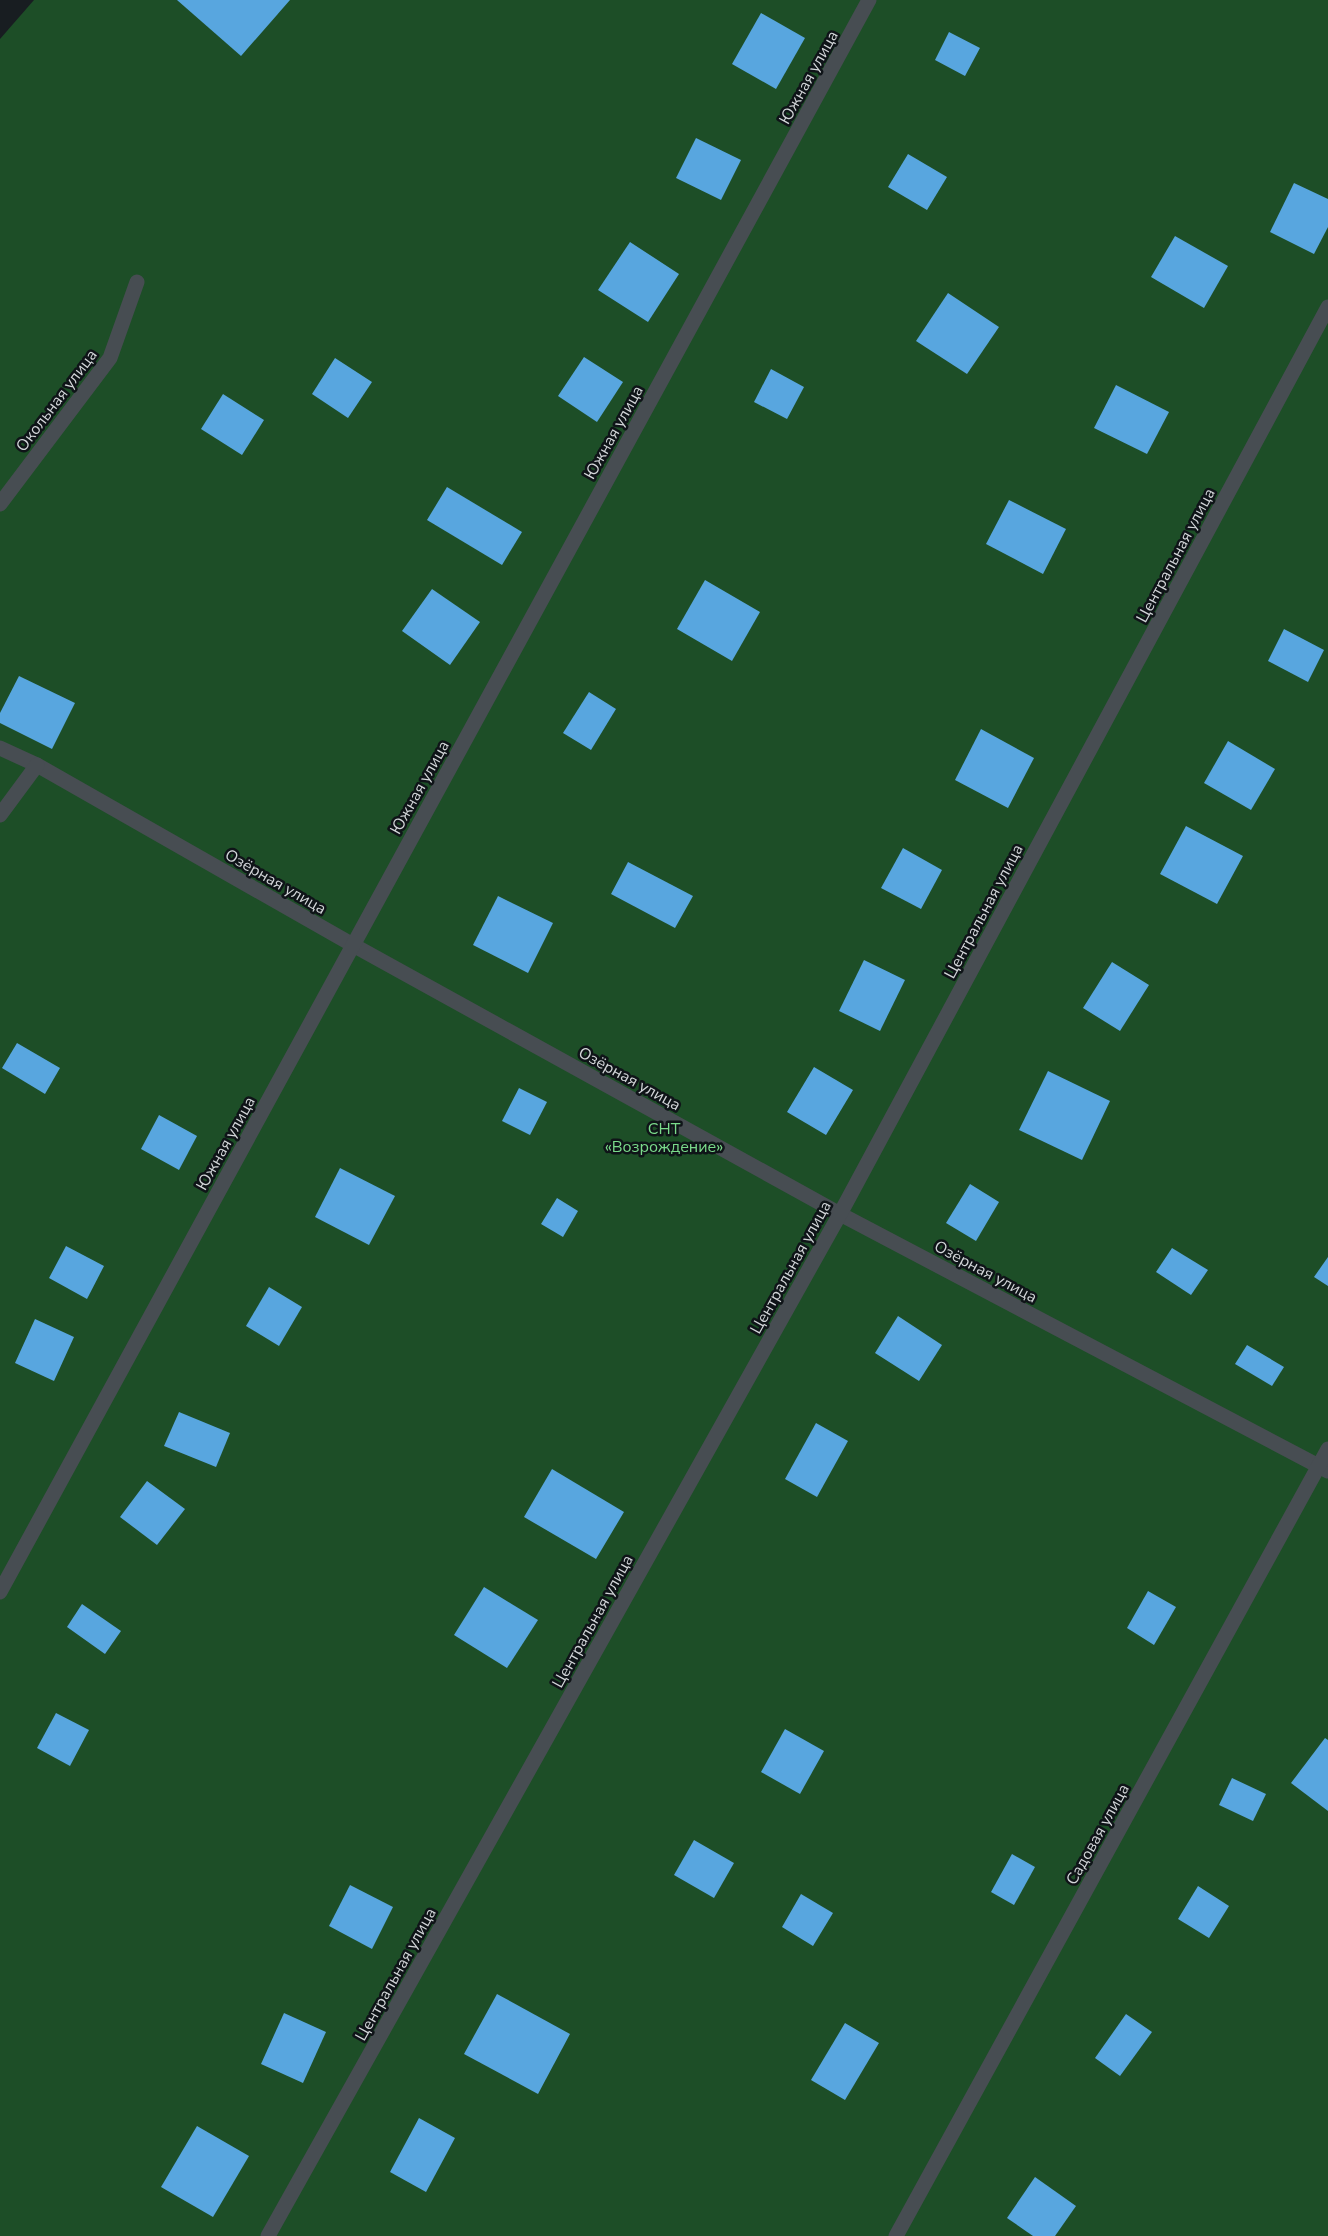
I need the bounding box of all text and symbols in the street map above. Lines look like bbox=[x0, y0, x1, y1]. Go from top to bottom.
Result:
street label: Южная улица bbox=[774, 27, 844, 128]
street label: Окольная улица bbox=[11, 345, 103, 456]
street label: Южная улица bbox=[579, 382, 649, 483]
street label: Центральная улица bbox=[1131, 484, 1221, 626]
street label: Южная улица bbox=[385, 737, 455, 838]
street label: Центральная улица bbox=[939, 840, 1029, 982]
street label: Озёрная улица bbox=[221, 844, 330, 920]
street label: Озёрная улица bbox=[574, 1042, 685, 1116]
street label: Южная улица bbox=[191, 1093, 261, 1194]
park label: СНТ «Возрождение» bbox=[605, 1118, 723, 1158]
street label: Центральная улица bbox=[745, 1197, 837, 1338]
street label: Озёрная улица bbox=[930, 1235, 1041, 1308]
street label: Центральная улица bbox=[547, 1551, 639, 1692]
street label: Садовая улица bbox=[1061, 1780, 1135, 1889]
street label: Центральная улица bbox=[350, 1904, 442, 2045]

